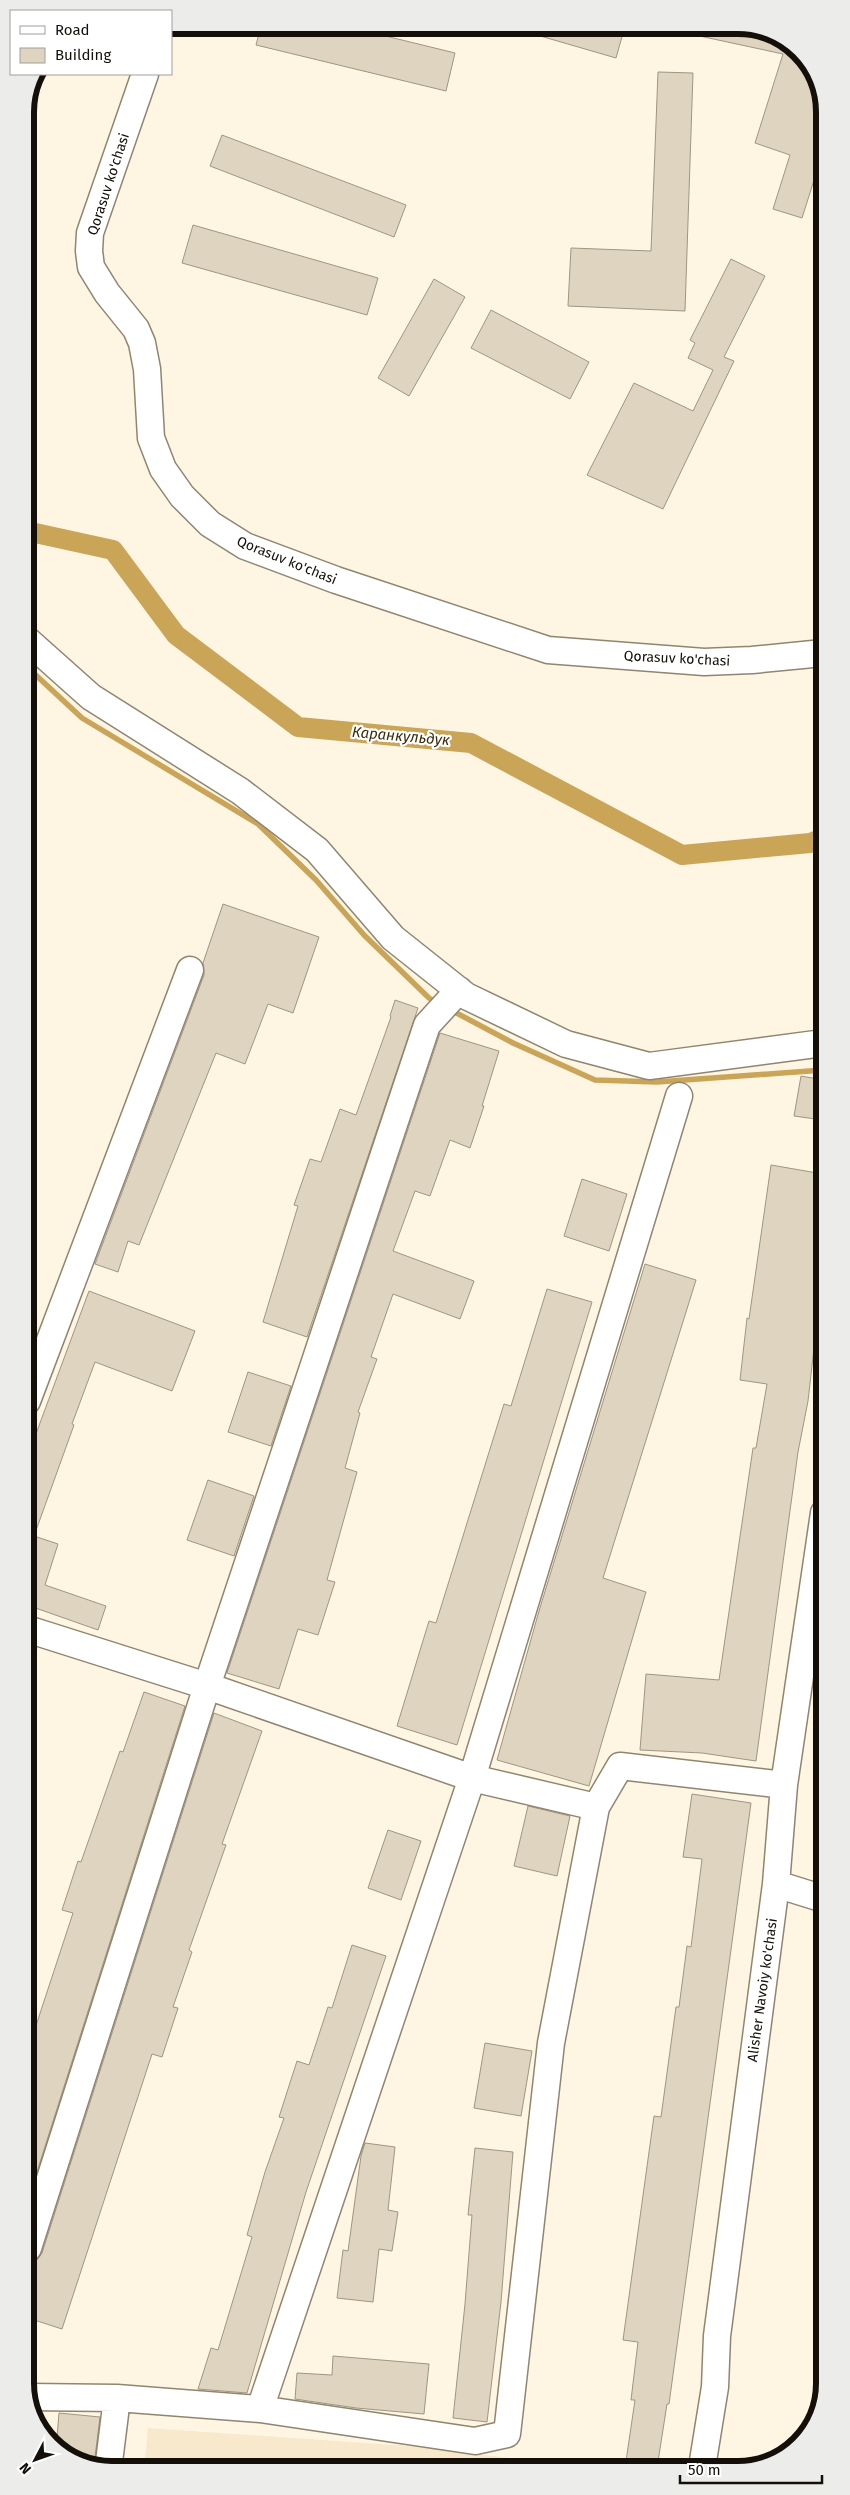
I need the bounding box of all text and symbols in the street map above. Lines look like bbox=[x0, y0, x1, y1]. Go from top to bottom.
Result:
legend bbox=[10, 10, 172, 75]
text: Road bbox=[55, 21, 90, 39]
text: Building bbox=[55, 46, 111, 64]
street label: Qorasuv ko'chasi bbox=[84, 131, 133, 237]
street label: Qorasuv ko'chasi bbox=[234, 533, 339, 588]
street label: Qorasuv ko'chasi bbox=[623, 647, 731, 670]
water label: Каранкульдук bbox=[351, 723, 451, 749]
street label: Alisher Navoiy ko'chasi bbox=[744, 1917, 781, 2063]
north arrow bbox=[10, 2435, 60, 2485]
scale bar bbox=[680, 2452, 822, 2484]
text: N bbox=[16, 2459, 35, 2477]
text: 50 m bbox=[688, 2461, 721, 2479]

